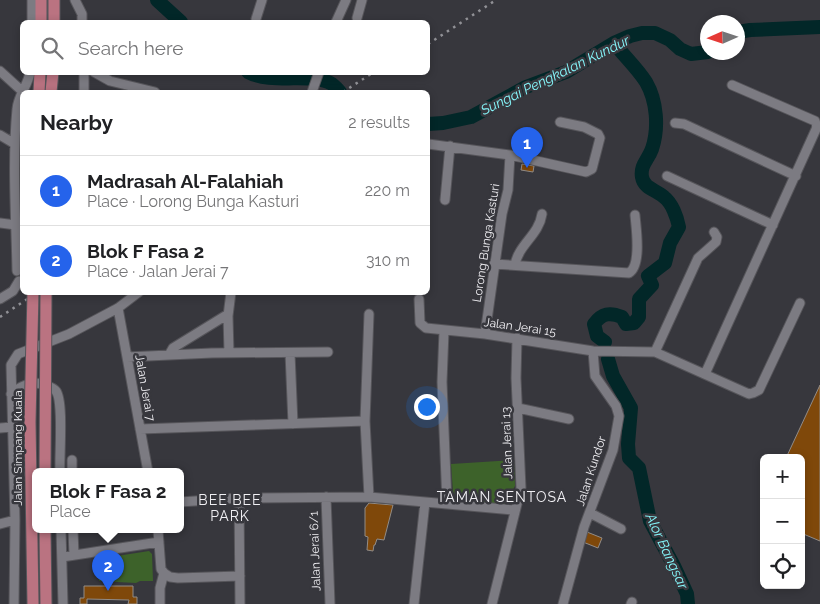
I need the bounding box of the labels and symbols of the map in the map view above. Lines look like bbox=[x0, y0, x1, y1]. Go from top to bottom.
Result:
north arrow bbox=[700, 15, 745, 60]
water label: Sungai Pengkalan Kundur bbox=[477, 31, 633, 118]
pin: 1 bbox=[511, 127, 543, 168]
street label: Lorong Bunga Kasturi bbox=[470, 183, 502, 303]
street label: Jalan Jerai 15 bbox=[483, 315, 557, 339]
street label: Jalan Jerai 7 bbox=[132, 354, 158, 423]
street label: Jalan Simpang Kuala bbox=[11, 390, 25, 506]
your location bbox=[414, 394, 440, 420]
street label: Jalan Jerai 13 bbox=[499, 407, 515, 479]
street label: Jalan Kundor bbox=[573, 434, 609, 508]
district label: TAMAN SENTOSA bbox=[437, 489, 567, 505]
district label: BEE BEE PARK bbox=[198, 492, 262, 524]
water label: Alor Bangsar bbox=[642, 510, 692, 593]
street label: Jalan Jerai 6/1 bbox=[307, 511, 323, 591]
pin: 2 bbox=[92, 550, 124, 591]

